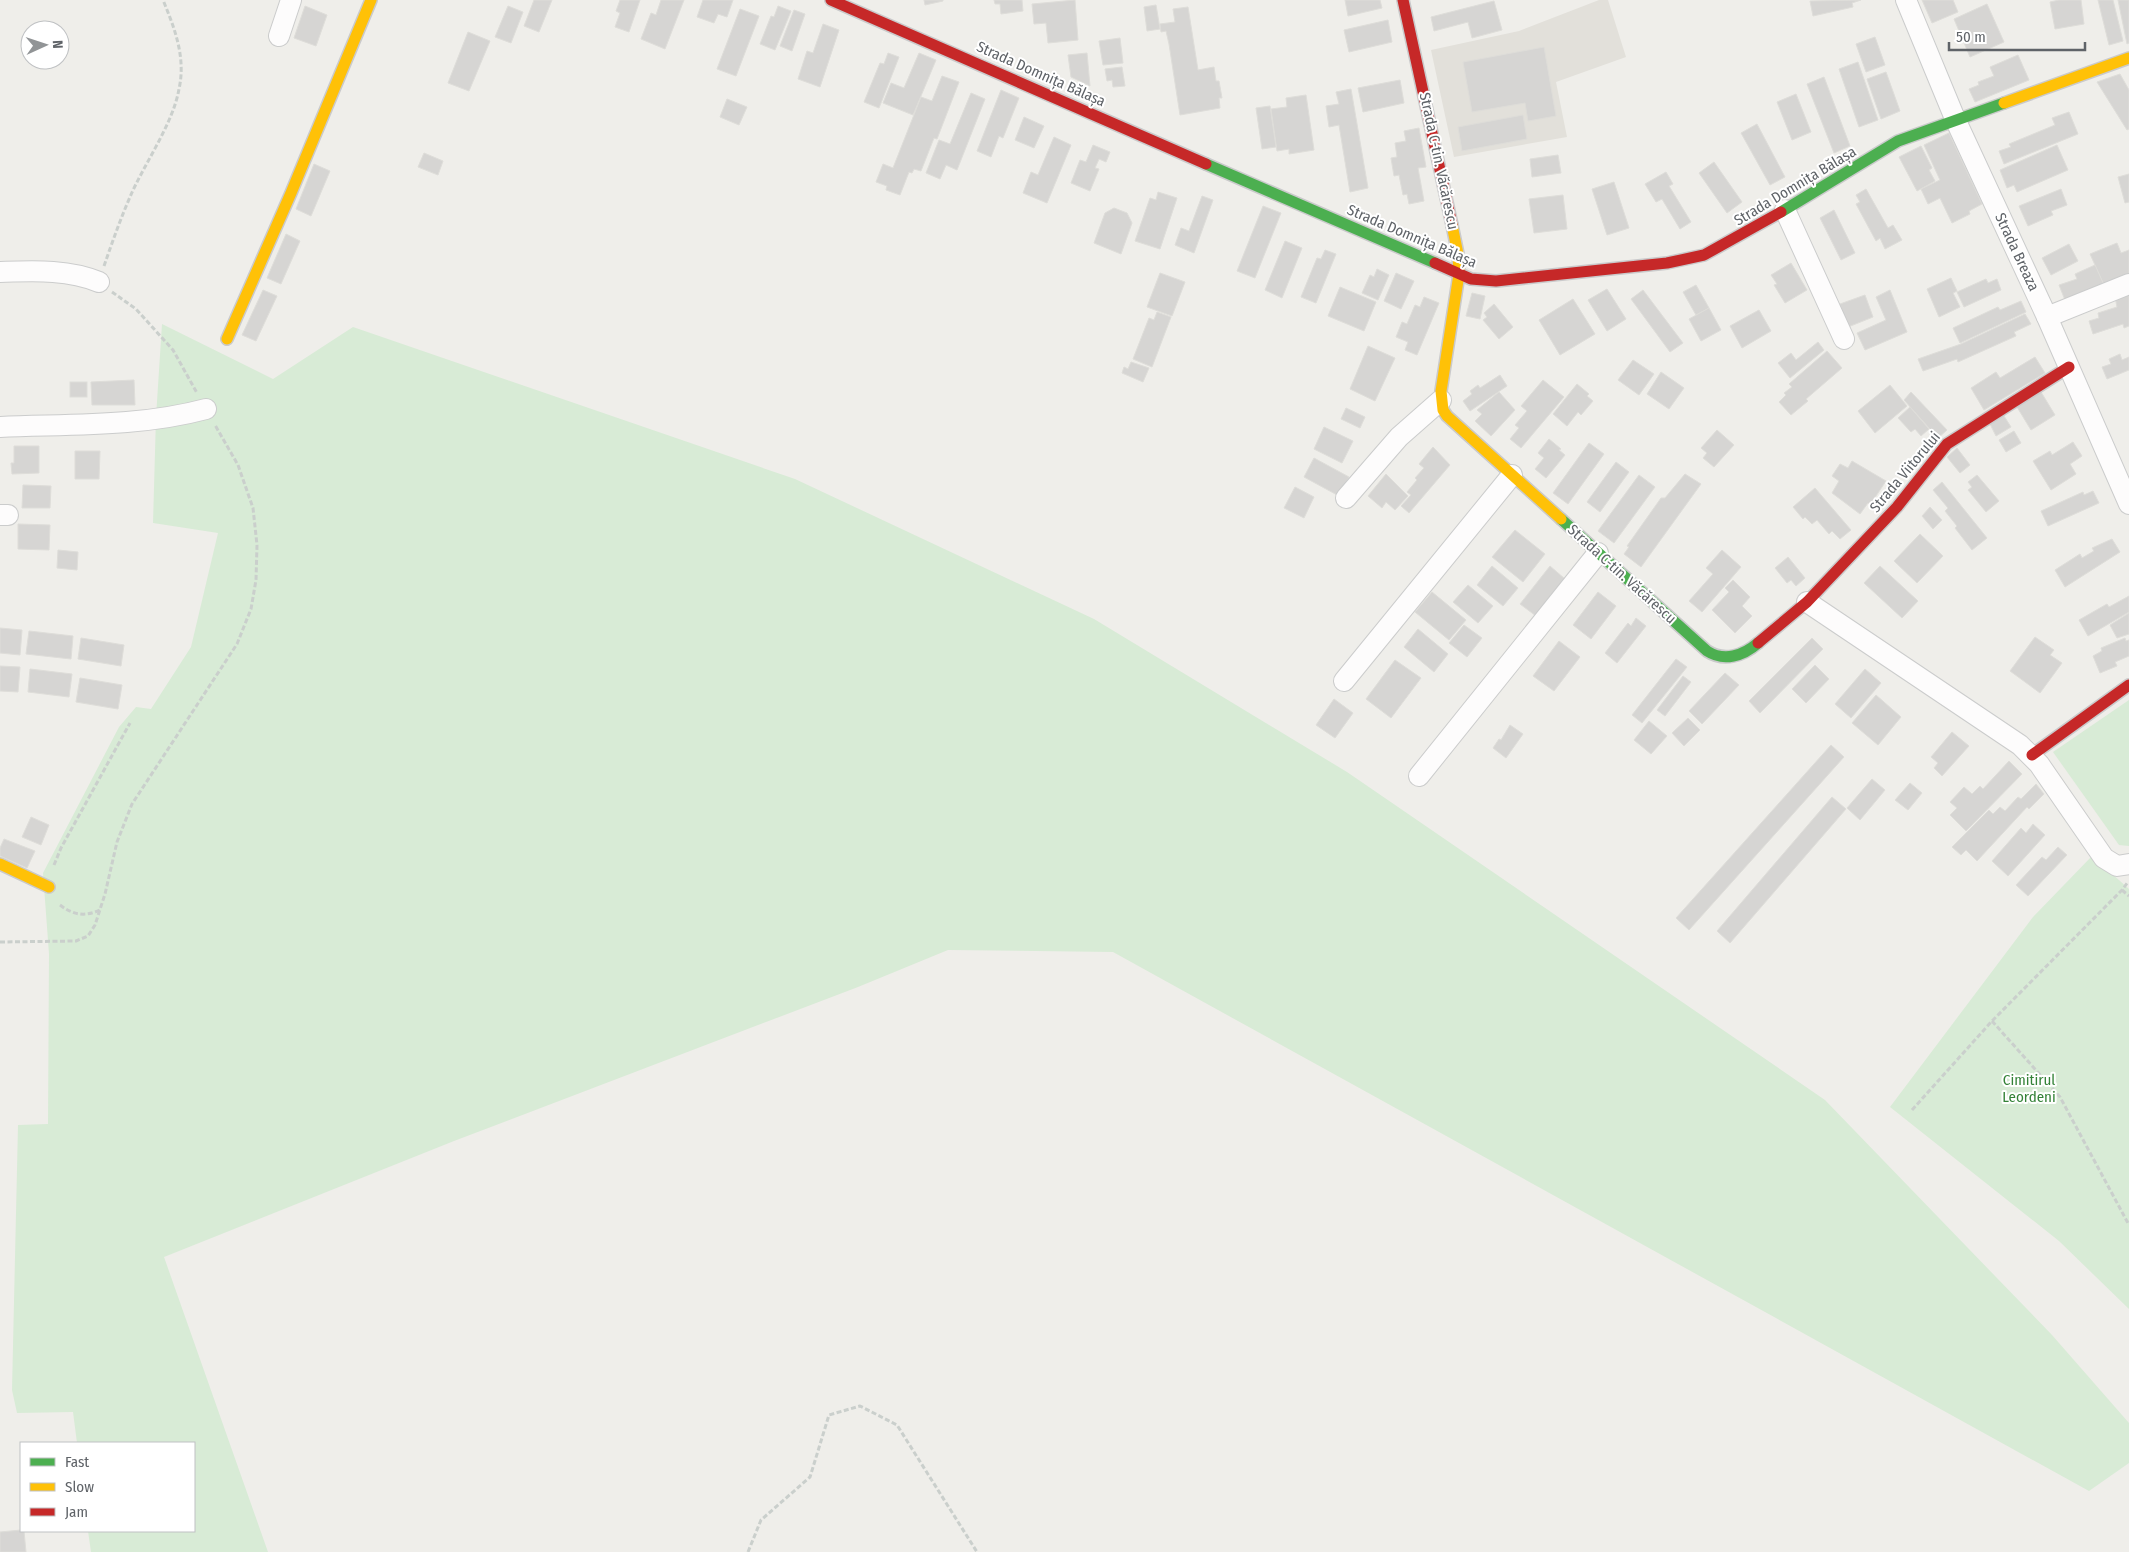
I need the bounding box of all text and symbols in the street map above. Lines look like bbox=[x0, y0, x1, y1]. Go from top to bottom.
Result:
north arrow bbox=[20, 20, 70, 70]
scale bar bbox=[1949, 20, 2085, 52]
text: 50 m bbox=[1956, 28, 1986, 46]
street label: Strada Domnița Bălașa bbox=[973, 37, 1108, 111]
text: N bbox=[49, 40, 66, 49]
street label: Strada C-tin. Văcărescu bbox=[1416, 91, 1462, 231]
street label: Strada Domnița Bălașa bbox=[1731, 142, 1860, 230]
street label: Strada Domnița Bălașa bbox=[1344, 201, 1480, 272]
street label: Strada Breaza bbox=[1991, 210, 2043, 294]
street label: Strada Viitorului bbox=[1866, 428, 1944, 516]
street label: Strada C-tin. Văcărescu bbox=[1564, 521, 1680, 627]
park label: Cimitirul Leordeni bbox=[2002, 1071, 2056, 1106]
legend bbox=[20, 1442, 195, 1532]
text: Fast bbox=[65, 1453, 89, 1471]
text: Slow bbox=[65, 1478, 94, 1496]
text: Jam bbox=[65, 1503, 88, 1521]

